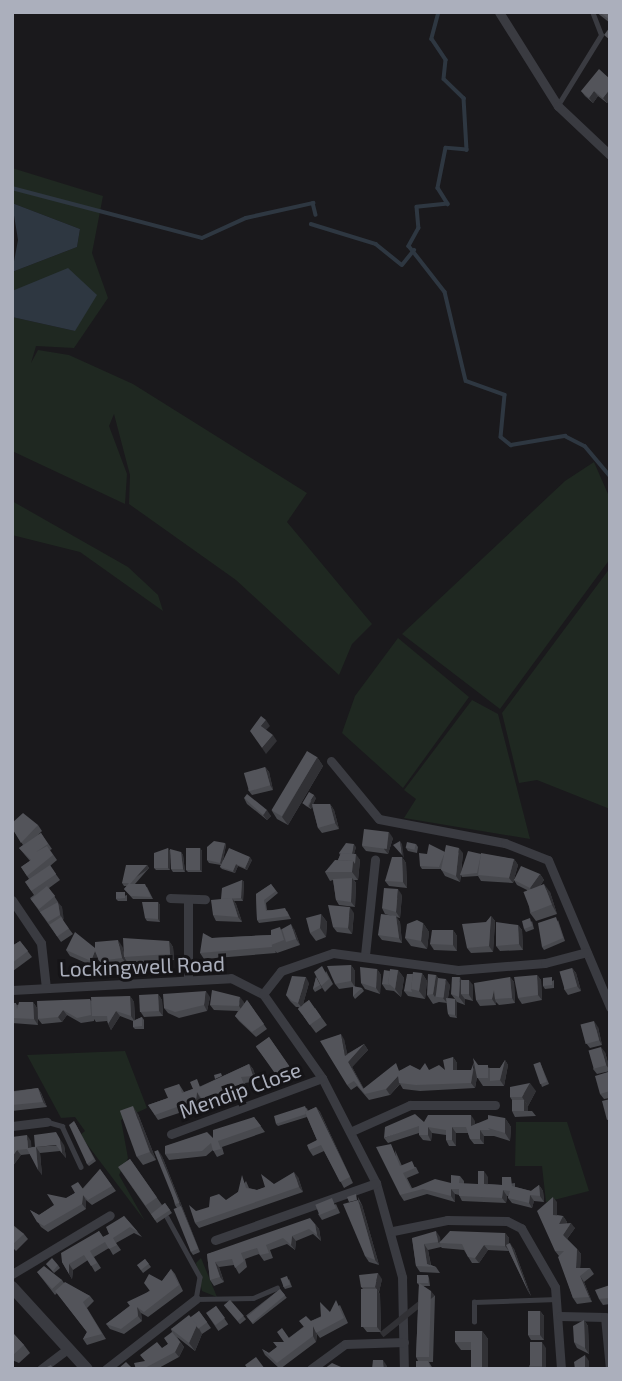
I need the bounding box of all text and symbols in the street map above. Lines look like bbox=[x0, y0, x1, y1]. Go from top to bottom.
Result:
street label: Lockingwell Road bbox=[58, 950, 226, 982]
street label: Mendip Close bbox=[176, 1056, 304, 1124]

